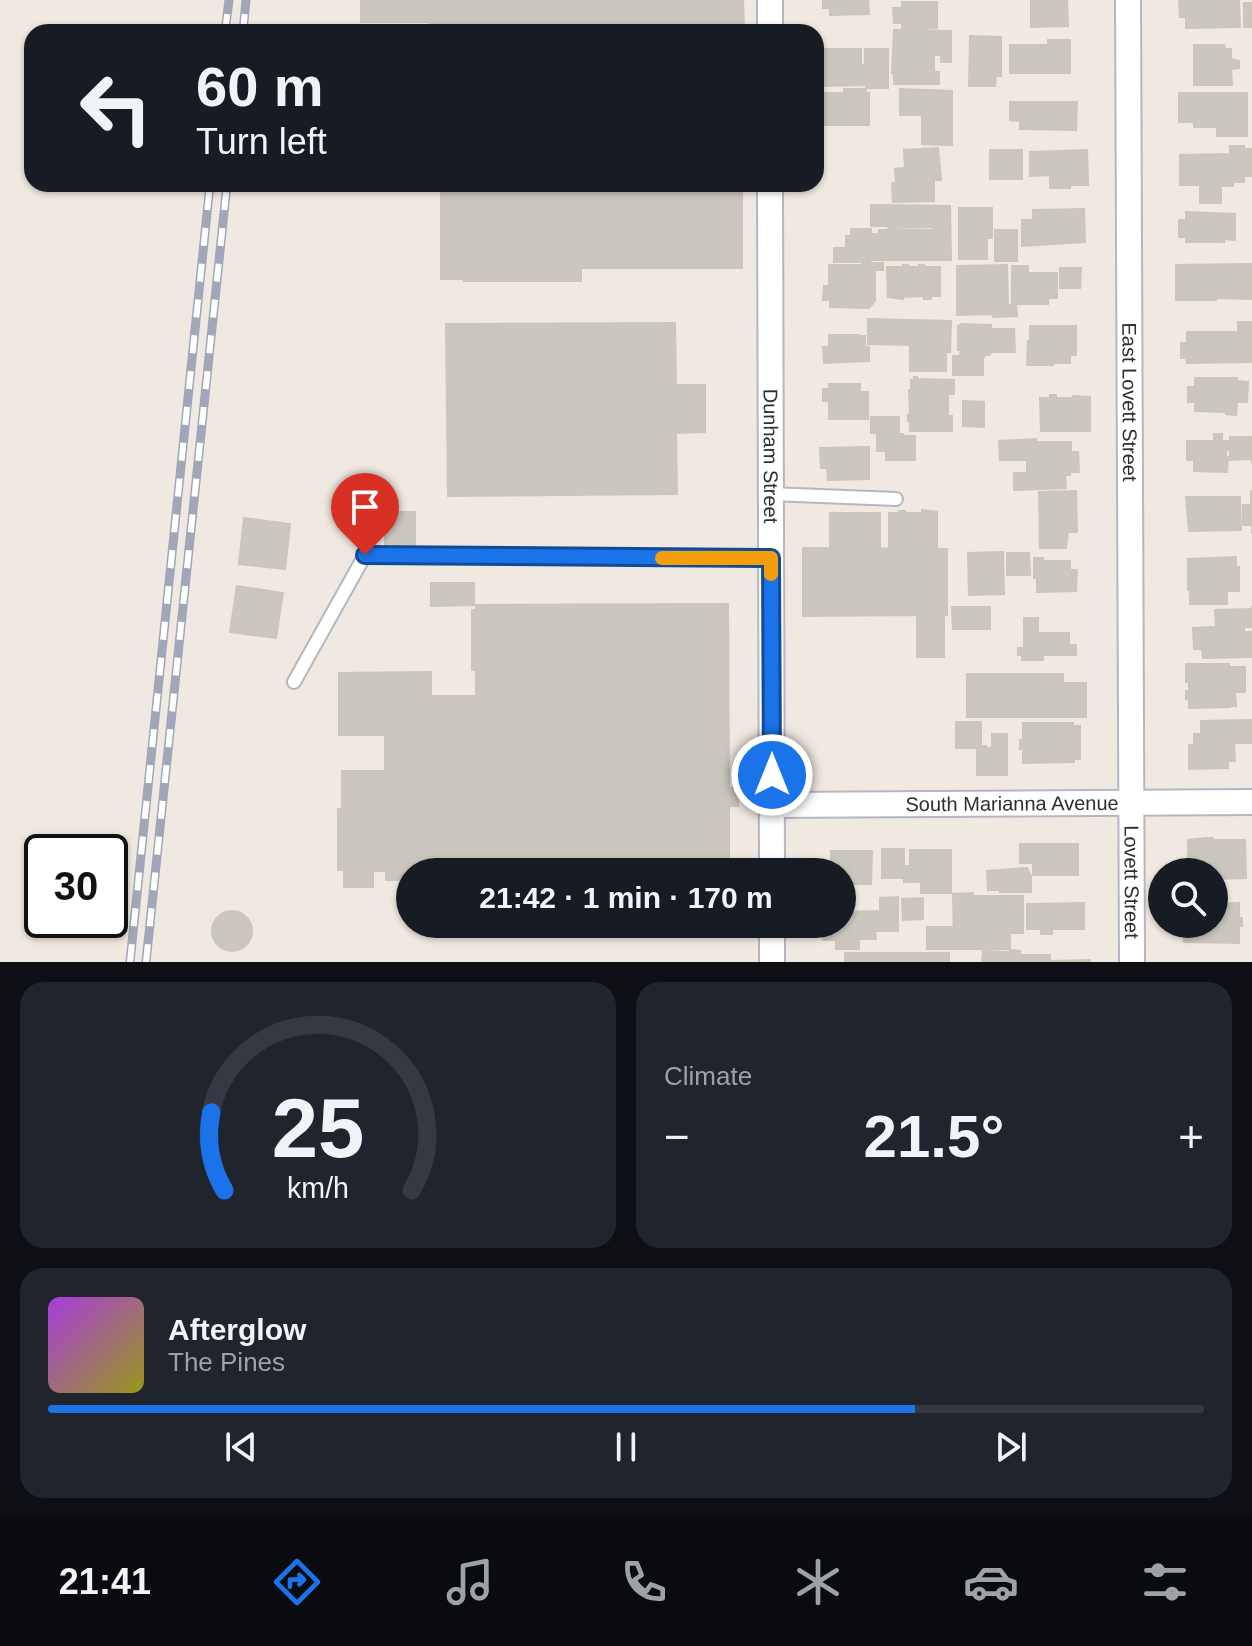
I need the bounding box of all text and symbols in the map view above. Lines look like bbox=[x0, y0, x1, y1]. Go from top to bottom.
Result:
text: 60 m bbox=[196, 55, 324, 118]
icon: left bbox=[64, 56, 168, 160]
text: Turn left bbox=[196, 121, 327, 162]
street label: East Lovett Street bbox=[1118, 322, 1141, 482]
street label: Dunham Street bbox=[760, 389, 782, 524]
pin bbox=[331, 473, 399, 555]
icon: arrive bbox=[343, 485, 387, 529]
position arrow bbox=[730, 733, 814, 817]
street label: South Marianna Avenue bbox=[905, 792, 1119, 815]
street label: Lovett Street bbox=[1120, 825, 1143, 939]
speed limit sign: 30 bbox=[24, 834, 128, 938]
map controls bbox=[1148, 858, 1228, 938]
button: search bbox=[1148, 858, 1228, 938]
text: 21:42 · 1 min · 170 m bbox=[479, 881, 773, 914]
text: Climate bbox=[664, 1061, 752, 1091]
text: 25 bbox=[272, 1082, 364, 1175]
text: 21.5° bbox=[864, 1103, 1004, 1170]
text: − bbox=[664, 1112, 690, 1161]
text: + bbox=[1178, 1112, 1204, 1161]
text: km/h bbox=[287, 1172, 349, 1204]
text: Afterglow bbox=[168, 1313, 306, 1346]
text: The Pines bbox=[168, 1347, 285, 1377]
icon: previous bbox=[219, 1425, 263, 1469]
icon: pause bbox=[604, 1425, 648, 1469]
icon: next bbox=[989, 1425, 1033, 1469]
icon: directions bbox=[269, 1554, 325, 1610]
icon: music bbox=[442, 1554, 498, 1610]
icon: phone bbox=[616, 1554, 672, 1610]
icon: climate bbox=[790, 1554, 846, 1610]
icon: car bbox=[963, 1554, 1019, 1610]
icon: filters bbox=[1137, 1554, 1193, 1610]
text: 21:41 bbox=[59, 1561, 151, 1602]

